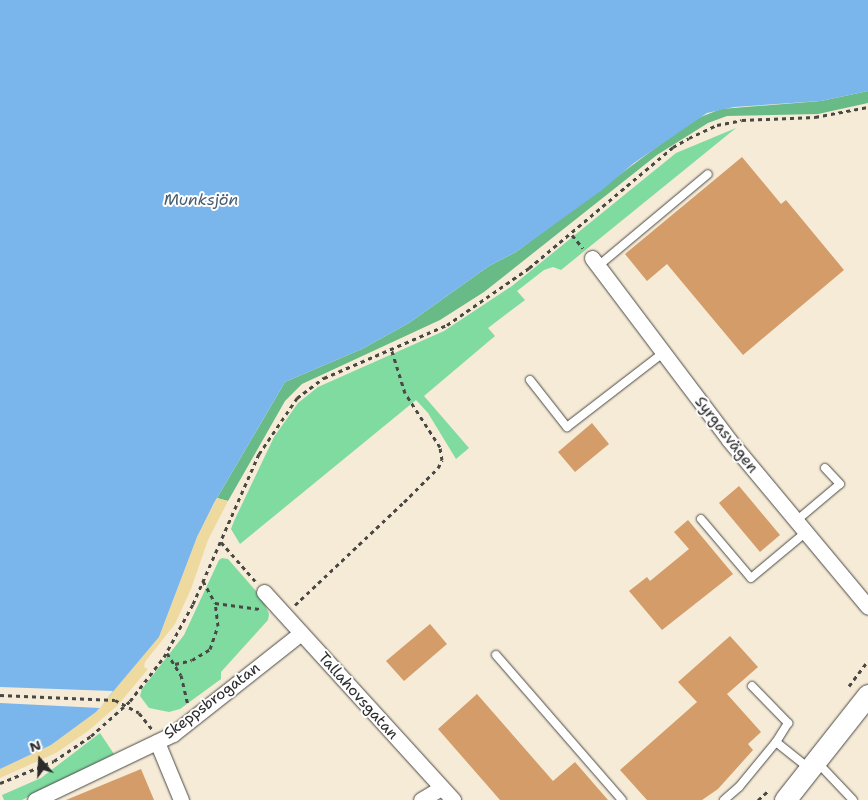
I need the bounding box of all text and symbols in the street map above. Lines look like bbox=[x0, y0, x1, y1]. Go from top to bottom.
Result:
water label: Munksjön bbox=[164, 190, 238, 210]
street label: Syrgasvägen bbox=[691, 393, 761, 477]
street label: Tallahovsgatan bbox=[314, 649, 402, 743]
street label: Skeppsbrogatan bbox=[160, 659, 264, 743]
north arrow bbox=[15, 735, 65, 785]
text: N bbox=[27, 736, 43, 756]

